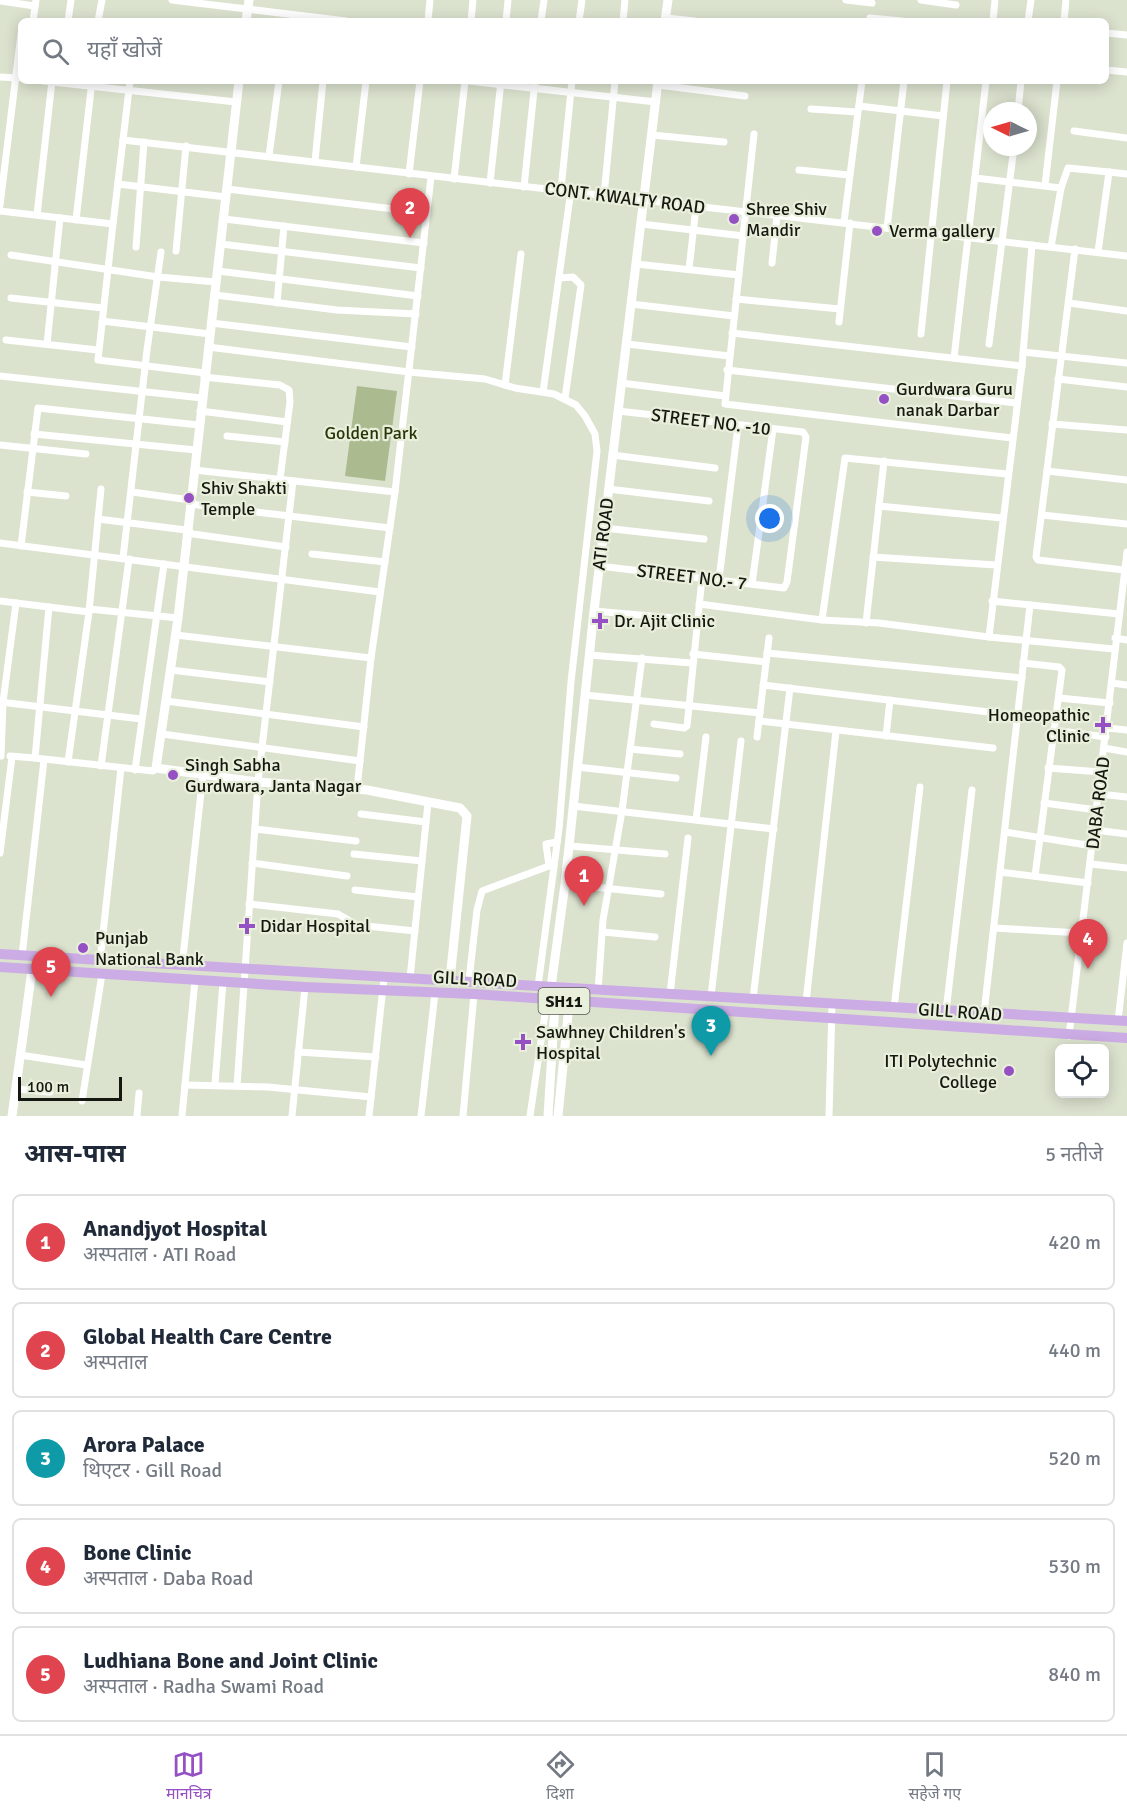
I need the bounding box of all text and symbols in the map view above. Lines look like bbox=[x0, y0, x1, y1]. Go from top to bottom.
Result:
search box bbox=[18, 18, 1109, 84]
icon: search bbox=[39, 35, 72, 68]
text: यहाँ खोजें bbox=[87, 36, 162, 63]
north arrow bbox=[983, 102, 1037, 156]
street label: CONT. KWALTY ROAD bbox=[544, 177, 706, 219]
pin: 2 bbox=[390, 188, 430, 238]
place label: Shree Shiv Mandir bbox=[746, 198, 828, 241]
marker: Shree Shiv Mandir bbox=[727, 212, 741, 226]
place label: Verma gallery bbox=[889, 220, 995, 242]
marker: Verma gallery bbox=[870, 224, 884, 238]
place label: Gurdwara Guru nanak Darbar bbox=[896, 378, 1013, 421]
marker: Gurdwara Guru nanak Darbar bbox=[877, 392, 891, 406]
street label: STREET NO. -10 bbox=[650, 404, 772, 440]
park label: Golden Park bbox=[324, 422, 418, 444]
place label: Shiv Shakti Temple bbox=[201, 477, 287, 520]
marker: Shiv Shakti Temple bbox=[182, 491, 196, 505]
street label: ATI ROAD bbox=[588, 497, 618, 571]
your location bbox=[755, 504, 784, 533]
street label: STREET NO.- 7 bbox=[636, 559, 748, 595]
place label: Dr. Ajit Clinic bbox=[614, 610, 715, 632]
marker: Dr. Ajit Clinic bbox=[591, 612, 609, 630]
place label: Homeopathic Clinic bbox=[988, 704, 1090, 747]
marker: Homeopathic Clinic bbox=[1094, 716, 1112, 734]
place label: Singh Sabha Gurdwara, Janta Nagar bbox=[185, 754, 362, 797]
street label: DABA ROAD bbox=[1081, 755, 1115, 851]
marker: Singh Sabha Gurdwara, Janta Nagar bbox=[166, 768, 180, 782]
pin: 1 bbox=[564, 856, 604, 906]
place label: Didar Hospital bbox=[260, 915, 370, 937]
marker: Didar Hospital bbox=[238, 917, 256, 935]
pin: 4 bbox=[1068, 920, 1108, 969]
place label: Punjab National Bank bbox=[95, 927, 204, 970]
marker: Punjab National Bank bbox=[76, 941, 90, 955]
pin: 5 bbox=[32, 948, 70, 997]
street label: GILL ROAD bbox=[432, 966, 518, 992]
road number: SH11 bbox=[538, 988, 590, 1014]
street label: GILL ROAD bbox=[917, 998, 1003, 1026]
pin: 3 bbox=[692, 1006, 730, 1056]
place label: Sawhney Children's Hospital bbox=[536, 1021, 686, 1064]
marker: Sawhney Children's Hospital bbox=[514, 1033, 532, 1051]
map controls bbox=[1055, 1044, 1109, 1098]
button: locate bbox=[1055, 1044, 1109, 1098]
place label: ITI Polytechnic College bbox=[884, 1050, 997, 1093]
marker: ITI Polytechnic College bbox=[1002, 1064, 1016, 1078]
scale bar bbox=[18, 1074, 122, 1102]
text: 100 m bbox=[27, 1077, 69, 1097]
text: आस-पास bbox=[24, 1138, 126, 1170]
text: 5 नतीजे bbox=[1045, 1142, 1103, 1167]
text: Anandjyot Hospital bbox=[83, 1215, 267, 1242]
text: 1 bbox=[40, 1230, 51, 1255]
text: 420 m bbox=[1048, 1230, 1101, 1255]
text: अस्पताल · ATI Road bbox=[83, 1242, 236, 1267]
text: Global Health Care Centre bbox=[83, 1323, 332, 1350]
text: 2 bbox=[40, 1338, 51, 1363]
text: 440 m bbox=[1048, 1338, 1101, 1363]
text: अस्पताल bbox=[83, 1350, 148, 1375]
text: Arora Palace bbox=[83, 1431, 205, 1458]
text: 3 bbox=[40, 1446, 51, 1471]
text: 520 m bbox=[1048, 1446, 1101, 1471]
text: थिएटर · Gill Road bbox=[83, 1458, 222, 1483]
text: Bone Clinic bbox=[83, 1539, 191, 1566]
text: 4 bbox=[40, 1554, 51, 1579]
text: 530 m bbox=[1048, 1554, 1101, 1579]
text: अस्पताल · Daba Road bbox=[83, 1566, 253, 1591]
text: Ludhiana Bone and Joint Clinic bbox=[83, 1647, 378, 1674]
text: 5 bbox=[40, 1662, 51, 1687]
text: 840 m bbox=[1048, 1662, 1101, 1687]
text: अस्पताल · Radha Swami Road bbox=[83, 1674, 324, 1699]
tab: मानचित्र bbox=[166, 1748, 212, 1806]
tab: दिशा bbox=[544, 1748, 577, 1806]
tab: सहेजे गए bbox=[908, 1748, 961, 1806]

